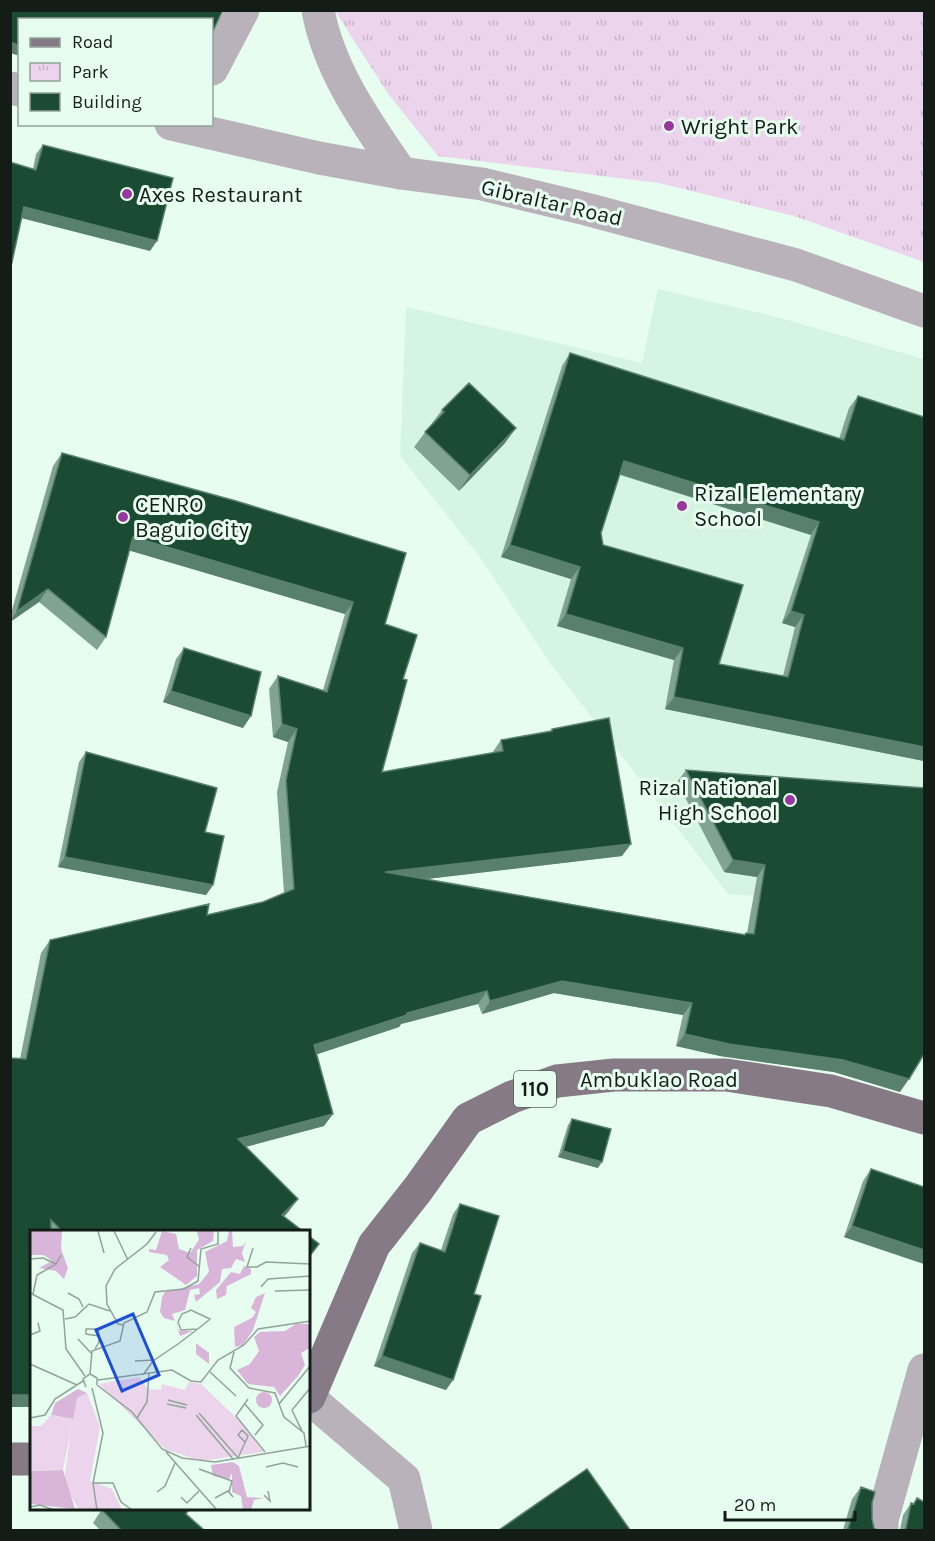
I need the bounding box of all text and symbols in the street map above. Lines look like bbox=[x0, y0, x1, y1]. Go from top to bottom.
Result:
legend bbox=[18, 18, 213, 126]
text: Road bbox=[72, 31, 113, 53]
text: Park bbox=[72, 61, 109, 83]
text: Building bbox=[72, 91, 142, 113]
place label: Wright Park bbox=[681, 114, 798, 140]
marker: Wright Park bbox=[662, 119, 676, 133]
street label: Gibraltar Road bbox=[479, 174, 625, 232]
place label: Axes Restaurant bbox=[139, 182, 303, 208]
marker: Axes Restaurant bbox=[120, 187, 134, 201]
place label: Rizal Elementary School bbox=[694, 481, 862, 532]
place label: CENRO Baguio City bbox=[135, 492, 249, 543]
marker: Rizal Elementary School bbox=[675, 499, 689, 513]
marker: CENRO Baguio City bbox=[116, 510, 130, 524]
place label: Rizal National High School bbox=[638, 775, 778, 826]
marker: Rizal National High School bbox=[783, 793, 797, 807]
street label: Ambuklao Road bbox=[580, 1067, 738, 1093]
road number: 110 bbox=[514, 1071, 556, 1107]
inset map bbox=[30, 1230, 310, 1511]
scale bar bbox=[725, 1484, 856, 1522]
text: 20 m bbox=[734, 1494, 776, 1516]

